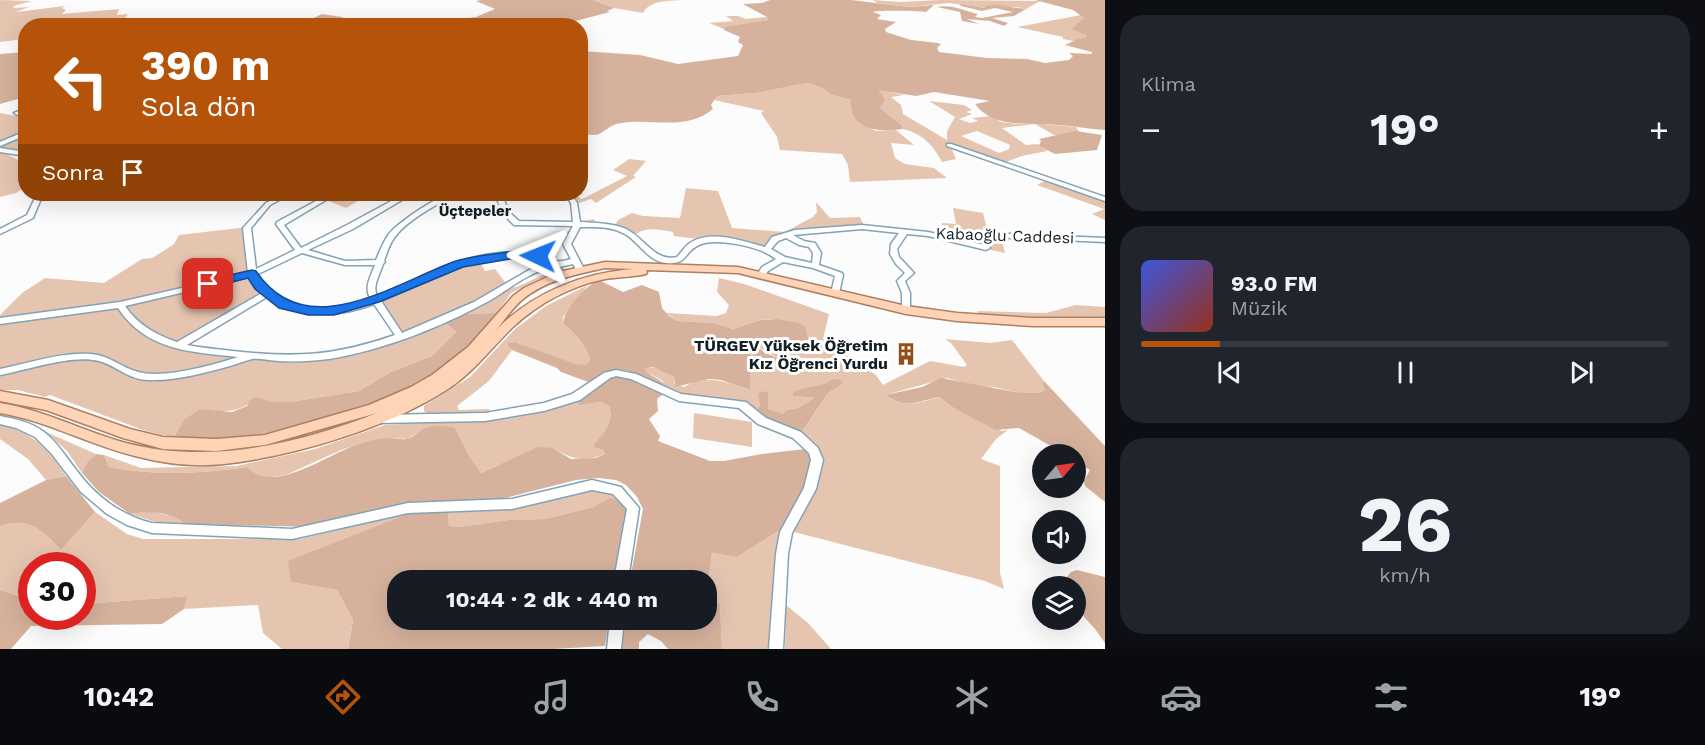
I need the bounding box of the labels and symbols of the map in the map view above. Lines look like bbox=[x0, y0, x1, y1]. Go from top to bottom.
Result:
district label: Üçtepeler bbox=[439, 202, 512, 220]
position arrow bbox=[506, 224, 570, 288]
street label: Kabaoğlu Caddesi bbox=[935, 224, 1075, 247]
pin bbox=[182, 258, 233, 309]
place label: TÜRGEV Yüksek Öğretim Kız Öğrenci Yurdu bbox=[694, 336, 888, 373]
building icon: TÜRGEV Yüksek Öğretim Kız Öğrenci Yurdu bbox=[893, 341, 919, 367]
north arrow bbox=[1032, 444, 1086, 498]
speed limit sign: 30 bbox=[18, 552, 96, 630]

